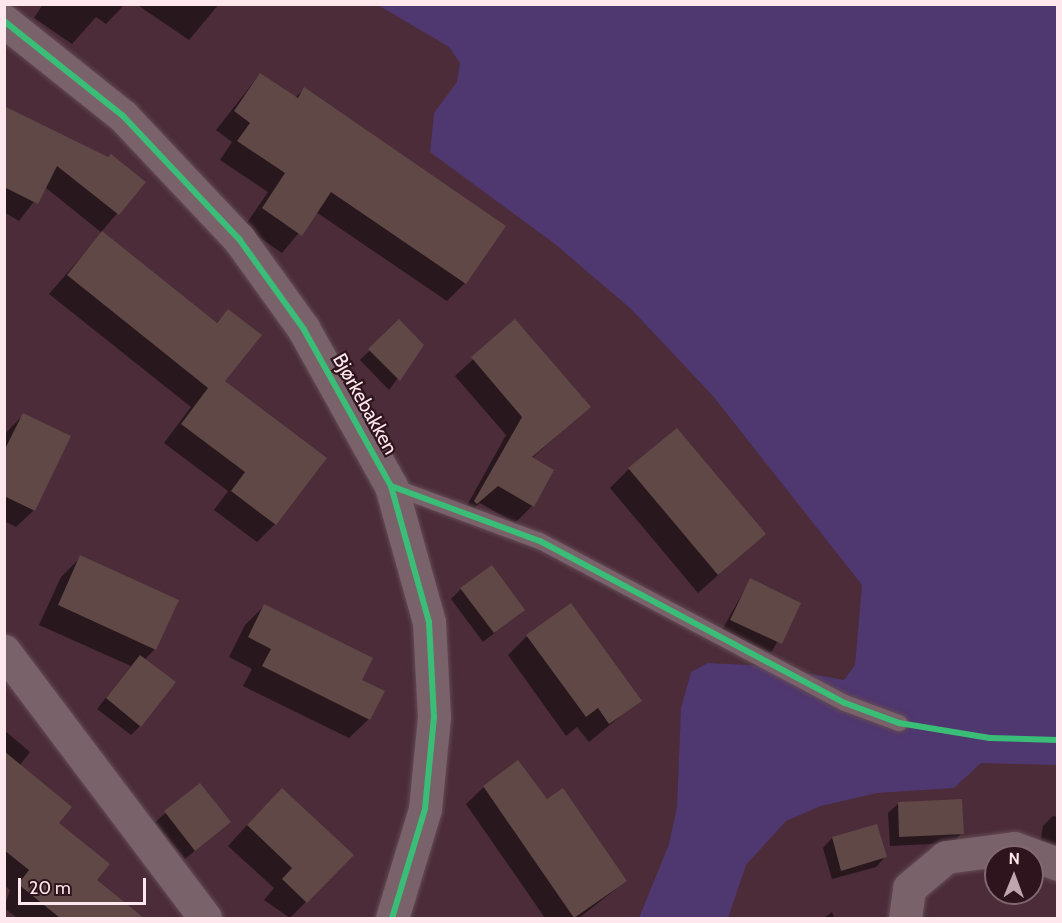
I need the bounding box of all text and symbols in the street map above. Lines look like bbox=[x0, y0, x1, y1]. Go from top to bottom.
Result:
street label: Bjørkebakken bbox=[327, 349, 403, 459]
north arrow bbox=[984, 845, 1044, 905]
text: N bbox=[1008, 849, 1020, 868]
scale bar bbox=[21, 866, 148, 904]
text: 20 m bbox=[29, 877, 71, 899]

